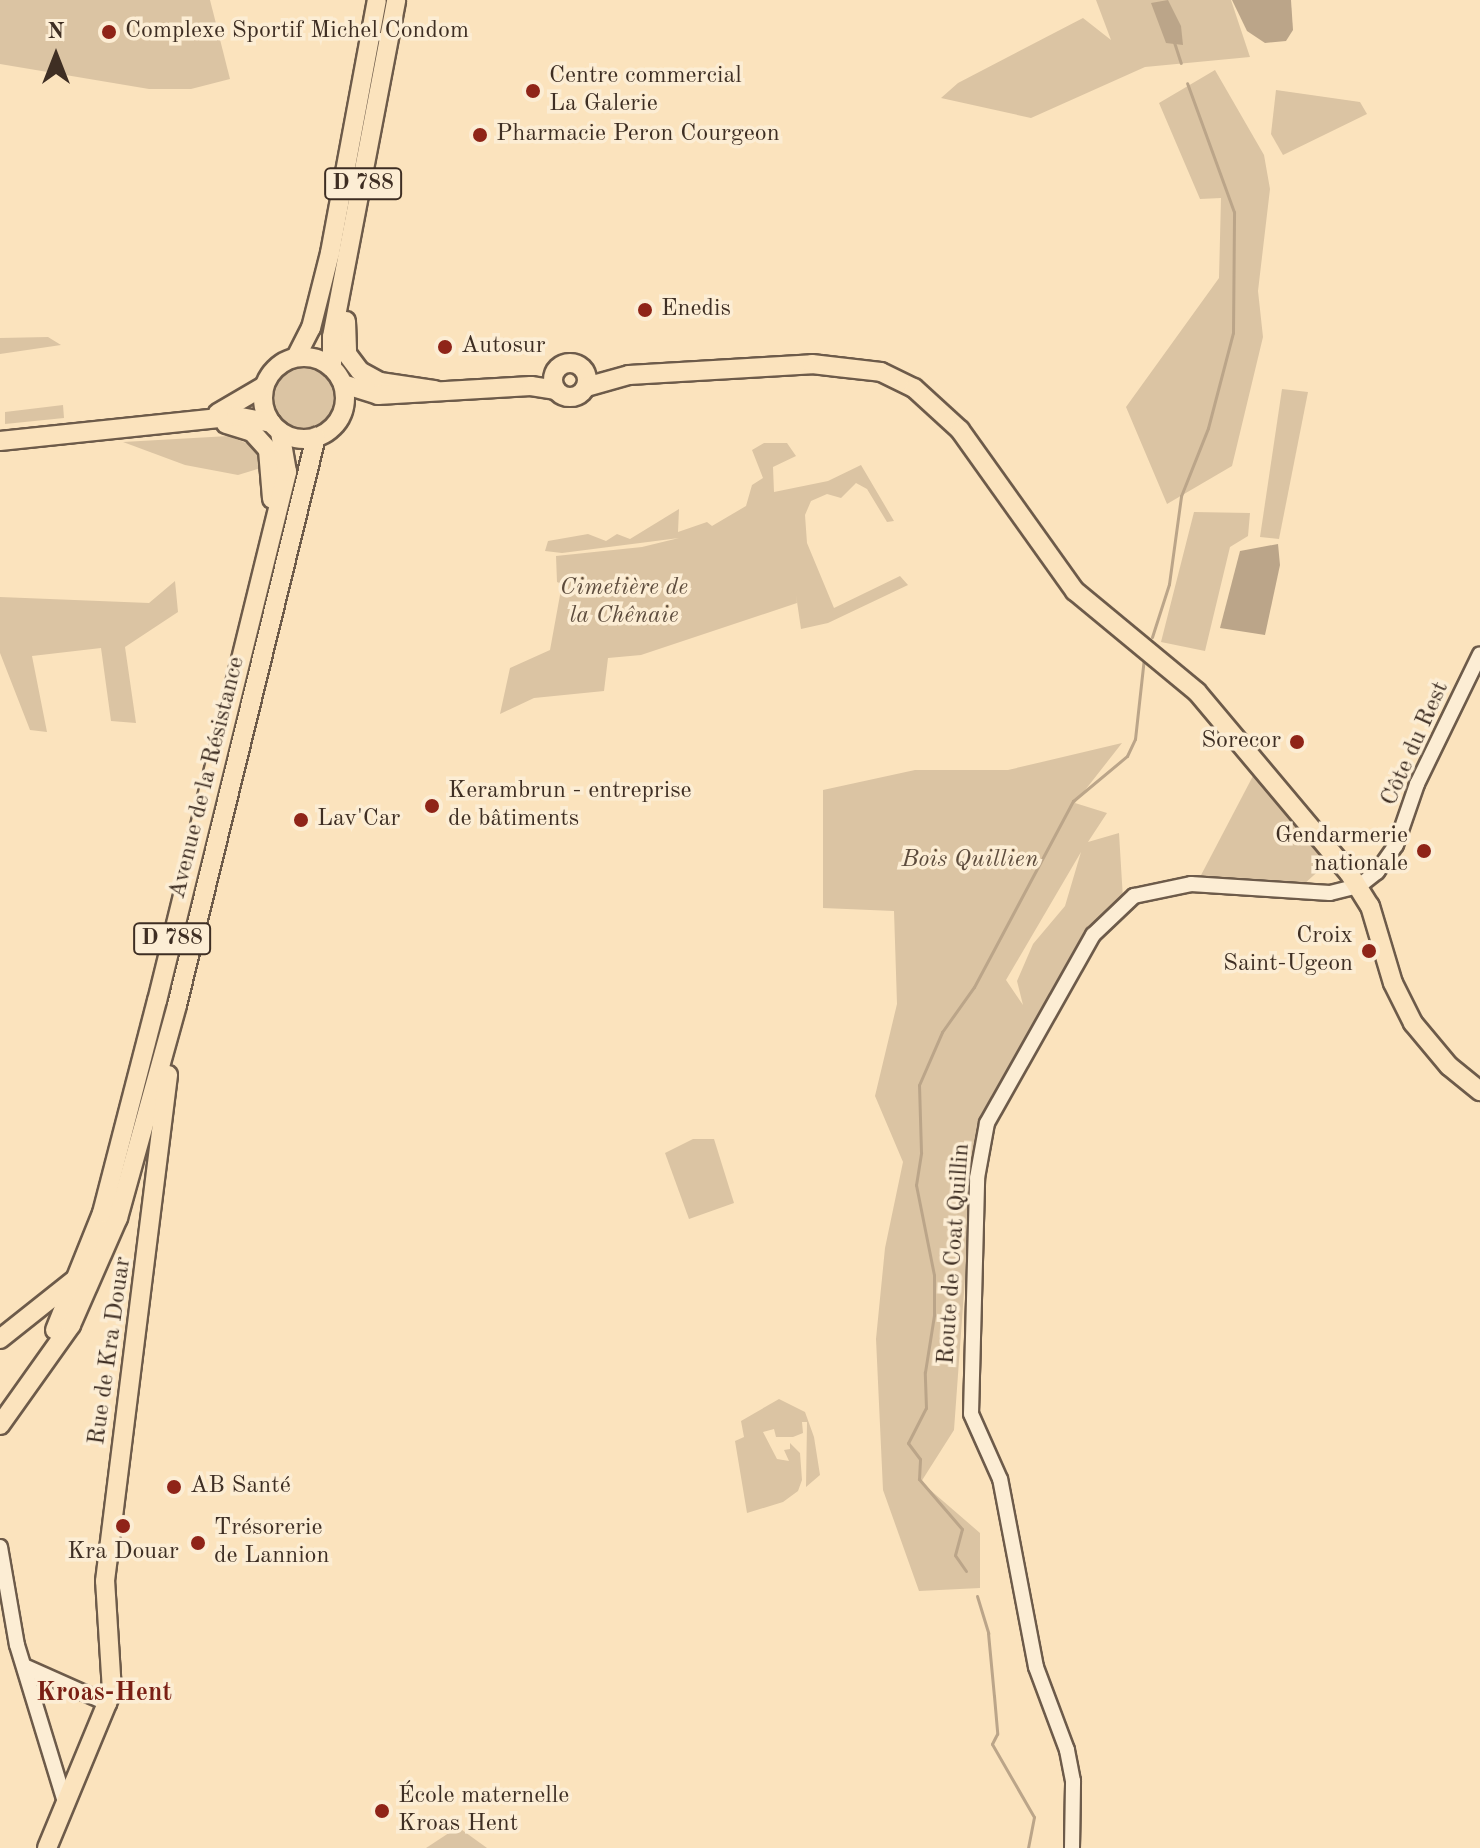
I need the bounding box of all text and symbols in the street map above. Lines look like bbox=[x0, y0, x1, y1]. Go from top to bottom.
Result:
north arrow bbox=[16, 16, 96, 96]
place label: Complexe Sportif Michel Condom bbox=[125, 18, 469, 46]
text: N bbox=[48, 21, 64, 43]
marker: Complexe Sportif Michel Condom bbox=[100, 23, 118, 41]
place label: Centre commercial La Galerie bbox=[549, 63, 742, 119]
marker: Centre commercial La Galerie bbox=[524, 82, 542, 100]
place label: Pharmacie Peron Courgeon bbox=[496, 121, 780, 149]
marker: Pharmacie Peron Courgeon bbox=[471, 126, 489, 144]
road number: D 788 bbox=[323, 166, 403, 202]
place label: Enedis bbox=[661, 296, 731, 324]
marker: Enedis bbox=[636, 301, 654, 319]
place label: Autosur bbox=[461, 333, 546, 361]
marker: Autosur bbox=[436, 338, 454, 356]
park label: Cimetière de la Chênaie bbox=[560, 575, 688, 631]
street label: Avenue de la Résistance bbox=[164, 654, 252, 902]
street label: Côte du Rest bbox=[1376, 677, 1456, 811]
place label: Sorecor bbox=[1201, 728, 1281, 756]
marker: Sorecor bbox=[1288, 733, 1306, 751]
place label: Kerambrun - entreprise de bâtiments bbox=[448, 778, 692, 834]
marker: Kerambrun - entreprise de bâtiments bbox=[423, 797, 441, 815]
place label: Lav'Car bbox=[317, 806, 400, 834]
marker: Lav'Car bbox=[292, 811, 310, 829]
place label: Gendarmerie nationale bbox=[1275, 823, 1408, 879]
marker: Gendarmerie nationale bbox=[1415, 842, 1433, 860]
park label: Bois Quillien bbox=[902, 847, 1038, 875]
road number: D 788 bbox=[132, 921, 212, 957]
place label: Croix Saint-Ugeon bbox=[1223, 923, 1353, 979]
marker: Croix Saint-Ugeon bbox=[1360, 942, 1378, 960]
street label: Route de Coat Quillin bbox=[933, 1142, 977, 1366]
street label: Rue de Kra Douar bbox=[84, 1255, 138, 1447]
place label: AB Santé bbox=[190, 1473, 291, 1501]
marker: AB Santé bbox=[165, 1478, 183, 1496]
place label: Trésorerie de Lannion bbox=[214, 1515, 329, 1571]
marker: Kra Douar bbox=[114, 1517, 132, 1535]
marker: Trésorerie de Lannion bbox=[189, 1534, 207, 1552]
place label: Kra Douar bbox=[67, 1539, 179, 1567]
district label: Kroas-Hent bbox=[36, 1678, 172, 1710]
place label: École maternelle Kroas Hent bbox=[398, 1783, 569, 1839]
marker: École maternelle Kroas Hent bbox=[373, 1802, 391, 1820]

